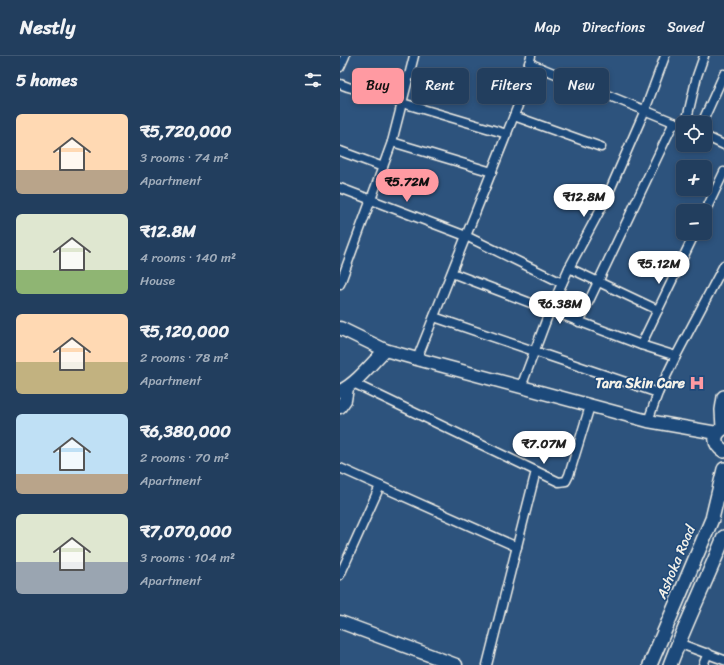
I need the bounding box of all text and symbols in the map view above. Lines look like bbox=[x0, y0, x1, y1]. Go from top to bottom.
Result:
text: Nestly bbox=[20, 11, 75, 44]
text: Map bbox=[534, 15, 560, 40]
text: Directions bbox=[582, 15, 645, 40]
text: Saved bbox=[667, 15, 704, 40]
text: 5 homes bbox=[16, 65, 77, 95]
chip: Buy bbox=[352, 68, 404, 104]
chip: Rent bbox=[412, 68, 469, 104]
chip: Filters bbox=[477, 68, 546, 104]
chip: New bbox=[554, 68, 609, 104]
icon: filters bbox=[302, 69, 324, 91]
text: ₹5,720,000 bbox=[140, 116, 232, 146]
map controls bbox=[676, 116, 712, 240]
button: locate bbox=[676, 116, 712, 152]
icon: home bbox=[48, 130, 96, 178]
text: 3 rooms · 74 m² bbox=[140, 146, 229, 169]
button: + bbox=[676, 160, 712, 196]
text: Apartment bbox=[140, 169, 201, 192]
pin: ₹5.72M bbox=[374, 169, 440, 203]
text: ₹5.72M bbox=[385, 170, 429, 193]
pin: ₹12.8M bbox=[551, 184, 617, 218]
text: ₹12.8M bbox=[563, 185, 605, 208]
button: − bbox=[676, 204, 712, 240]
text: ₹12.8M bbox=[140, 216, 196, 246]
icon: home bbox=[48, 230, 96, 278]
text: 4 rooms · 140 m² bbox=[140, 246, 236, 269]
pin: ₹5.12M bbox=[626, 251, 692, 285]
text: ₹5.12M bbox=[638, 252, 680, 275]
text: House bbox=[140, 269, 175, 292]
pin: ₹6.38M bbox=[527, 291, 593, 325]
text: ₹6.38M bbox=[538, 292, 582, 315]
text: ₹5,120,000 bbox=[140, 316, 229, 346]
icon: home bbox=[48, 330, 96, 378]
text: 2 rooms · 78 m² bbox=[140, 346, 229, 369]
text: Apartment bbox=[140, 369, 201, 392]
place label: Tara Skin Care bbox=[595, 371, 686, 396]
hospital icon: Tara Skin Care bbox=[688, 374, 706, 392]
text: ₹6,380,000 bbox=[140, 416, 231, 446]
icon: home bbox=[48, 430, 96, 478]
pin: ₹7.07M bbox=[511, 431, 577, 465]
text: ₹7.07M bbox=[522, 432, 566, 455]
text: 2 rooms · 70 m² bbox=[140, 446, 229, 469]
text: Apartment bbox=[140, 469, 201, 492]
text: ₹7,070,000 bbox=[140, 516, 232, 546]
street label: Ashoka Road bbox=[649, 520, 703, 604]
icon: home bbox=[48, 530, 96, 578]
text: 3 rooms · 104 m² bbox=[140, 546, 235, 569]
text: Apartment bbox=[140, 569, 201, 592]

